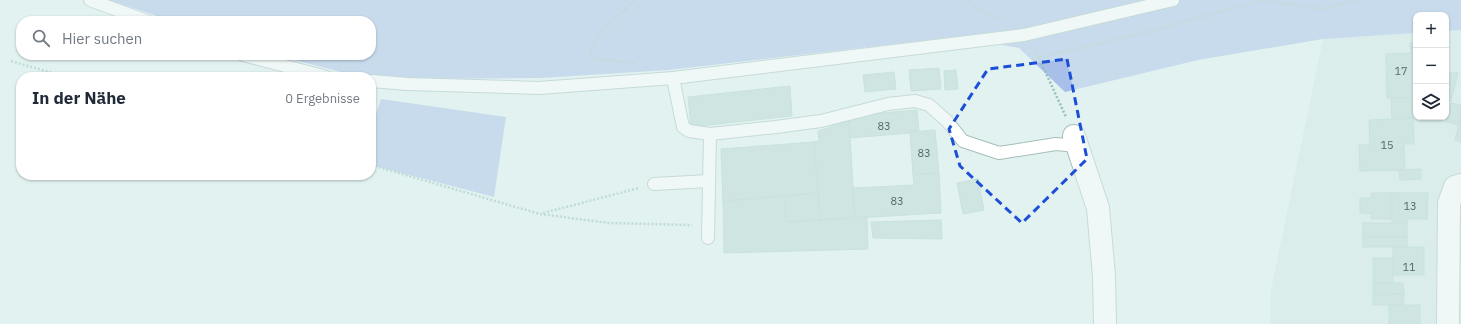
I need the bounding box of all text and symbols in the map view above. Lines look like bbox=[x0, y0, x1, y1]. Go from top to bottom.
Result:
map controls bbox=[1413, 12, 1449, 120]
button: + bbox=[1413, 12, 1449, 48]
search box bbox=[16, 16, 376, 60]
icon: search bbox=[30, 27, 52, 49]
text: Hier suchen bbox=[62, 29, 142, 48]
button: − bbox=[1413, 48, 1449, 84]
house number: 17 bbox=[1394, 64, 1408, 78]
button: layers bbox=[1413, 84, 1449, 120]
text: In der Nähe bbox=[32, 87, 126, 109]
text: 0 Ergebnisse bbox=[285, 90, 360, 107]
house number: 83 bbox=[877, 119, 891, 133]
house number: 15 bbox=[1380, 138, 1394, 152]
house number: 83 bbox=[917, 146, 931, 160]
house number: 83 bbox=[890, 194, 904, 208]
house number: 13 bbox=[1403, 199, 1417, 213]
house number: 11 bbox=[1402, 260, 1416, 274]

